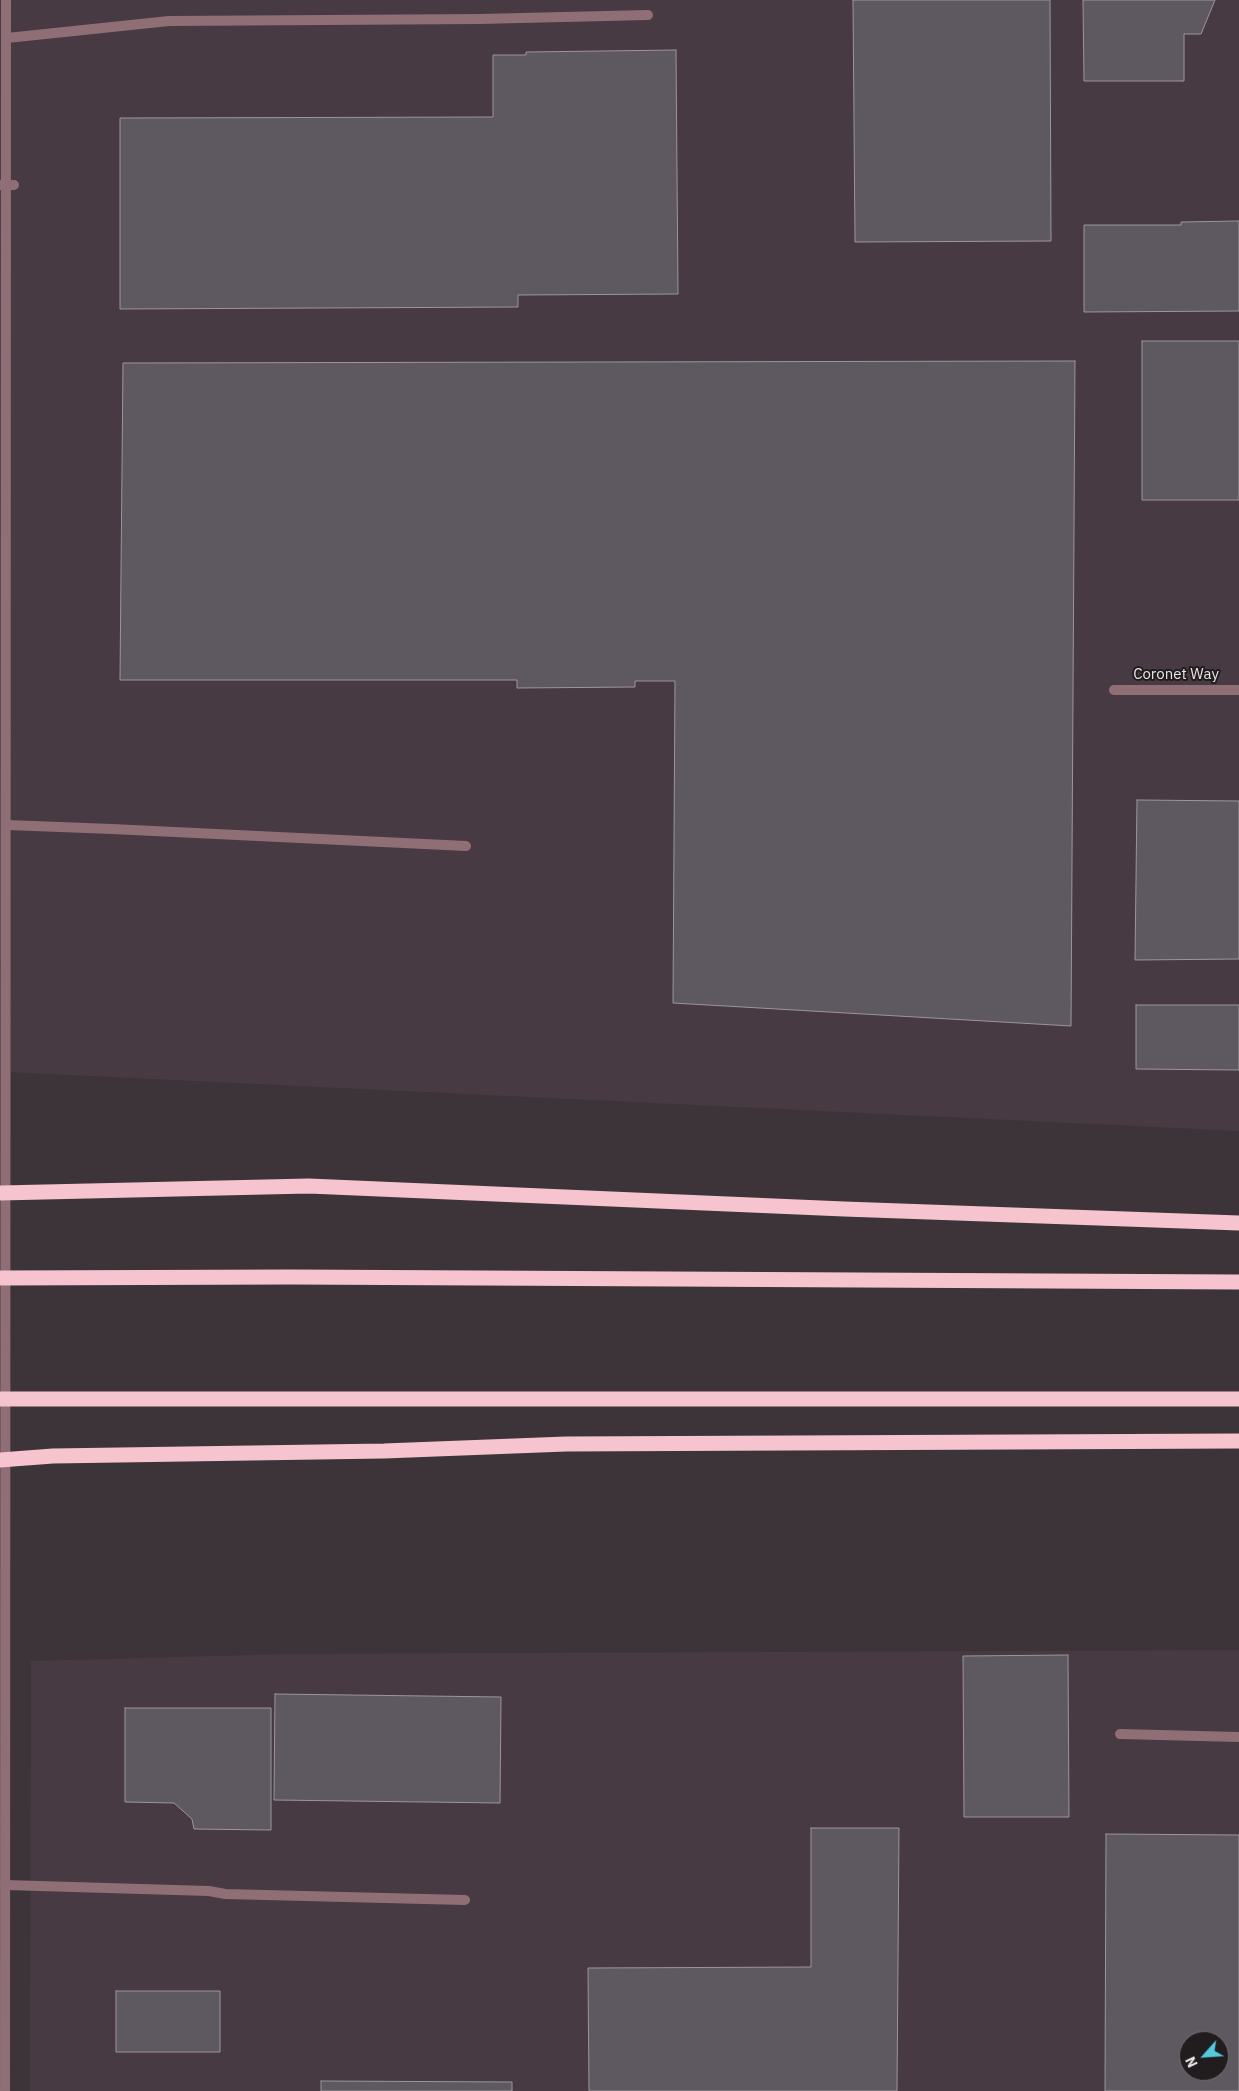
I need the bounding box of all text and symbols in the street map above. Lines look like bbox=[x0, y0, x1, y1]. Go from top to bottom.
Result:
street label: Coronet Way bbox=[1133, 666, 1219, 684]
north arrow bbox=[1179, 2031, 1229, 2081]
text: N bbox=[1181, 2054, 1202, 2071]

